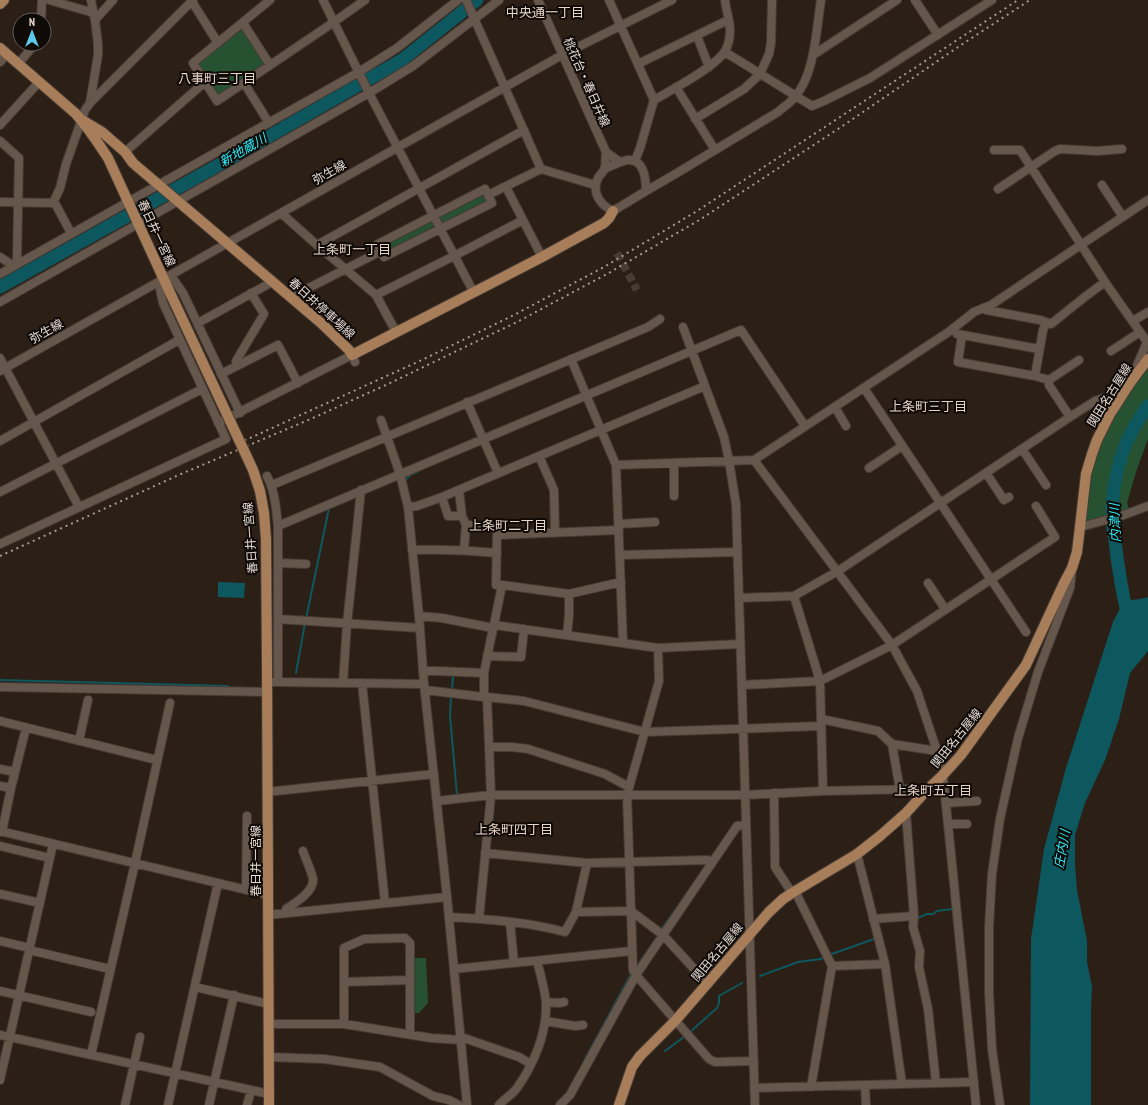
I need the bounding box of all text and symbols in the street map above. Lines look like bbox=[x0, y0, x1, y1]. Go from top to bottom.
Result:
district label: 中央通一丁目 bbox=[506, 4, 584, 21]
north arrow bbox=[12, 12, 52, 52]
text: N bbox=[29, 15, 35, 29]
street label: 桃花台・春日井線 bbox=[561, 35, 613, 129]
district label: 八事町三丁目 bbox=[178, 70, 256, 87]
water label: 新地蔵川 bbox=[216, 129, 271, 170]
street label: 弥生線 bbox=[310, 157, 348, 187]
street label: 春日井一宮線 bbox=[135, 197, 179, 269]
district label: 上条町一丁目 bbox=[313, 241, 391, 258]
street label: 春日井停車場線 bbox=[286, 274, 358, 342]
street label: 弥生線 bbox=[27, 316, 65, 346]
street label: 関田名古屋線 bbox=[1084, 360, 1134, 430]
district label: 上条町三丁目 bbox=[889, 398, 967, 415]
water label: 内津川 bbox=[1106, 501, 1124, 543]
street label: 春日井一宮線 bbox=[240, 502, 260, 574]
district label: 上条町二丁目 bbox=[469, 517, 547, 534]
street label: 関田名古屋線 bbox=[928, 705, 984, 771]
district label: 上条町五丁目 bbox=[894, 782, 972, 799]
district label: 上条町四丁目 bbox=[475, 821, 553, 838]
street label: 春日井一宮線 bbox=[248, 825, 263, 897]
water label: 庄内川 bbox=[1050, 826, 1074, 870]
street label: 関田名古屋線 bbox=[688, 920, 746, 984]

